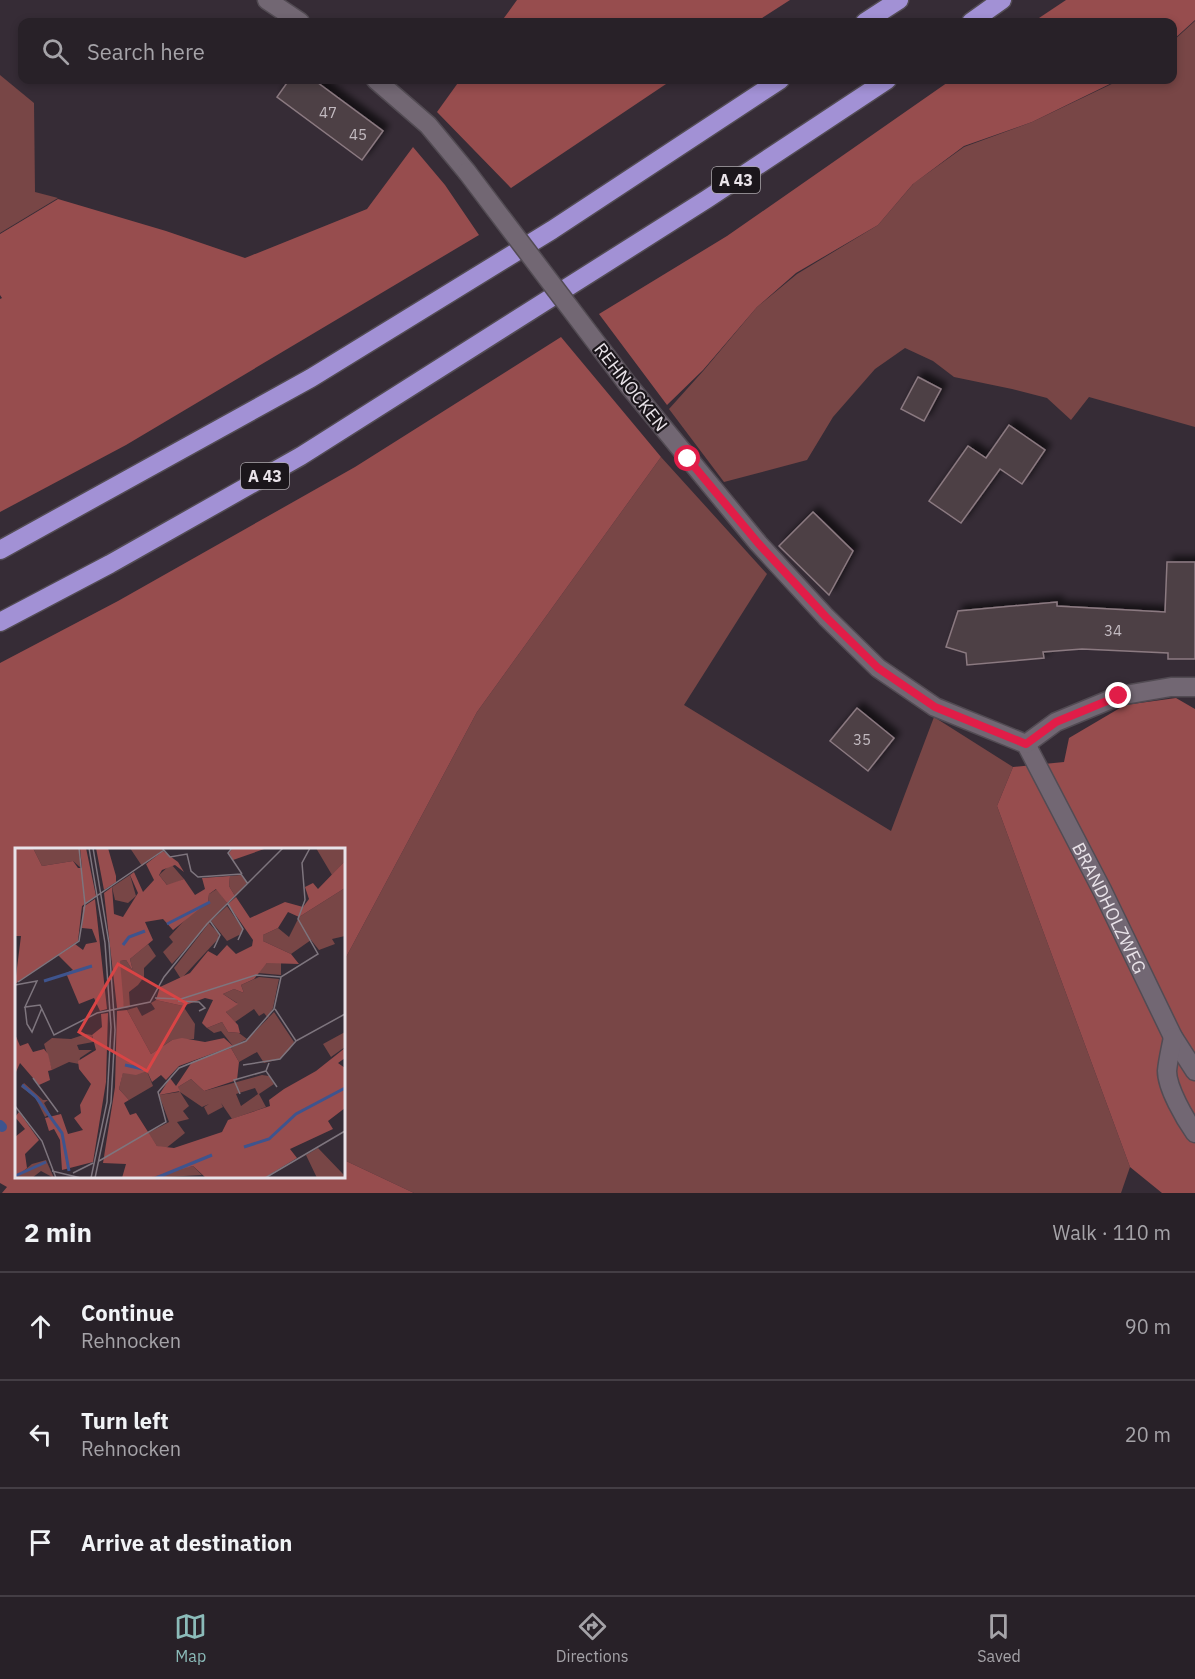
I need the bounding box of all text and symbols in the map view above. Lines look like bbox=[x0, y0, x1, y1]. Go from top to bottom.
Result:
search box bbox=[18, 18, 1177, 84]
icon: search bbox=[39, 35, 72, 68]
text: Search here bbox=[87, 37, 205, 66]
house number: 47 bbox=[319, 103, 337, 122]
house number: 45 bbox=[349, 125, 367, 144]
road number: A 43 bbox=[712, 167, 760, 193]
street label: REHNOCKEN bbox=[589, 338, 673, 436]
route start bbox=[674, 445, 700, 471]
road number: A 43 bbox=[241, 463, 289, 489]
house number: 34 bbox=[1104, 621, 1122, 640]
route end bbox=[1105, 682, 1131, 708]
house number: 35 bbox=[853, 730, 871, 749]
street label: BRANDHOLZWEG bbox=[1068, 838, 1152, 977]
inset map bbox=[15, 848, 345, 1178]
text: 2 min bbox=[24, 1215, 92, 1249]
text: Walk · 110 m bbox=[1053, 1219, 1171, 1246]
text: Continue bbox=[81, 1298, 174, 1327]
icon: ahead bbox=[24, 1310, 57, 1343]
text: 90 m bbox=[1125, 1313, 1171, 1340]
text: Rehnocken bbox=[81, 1327, 181, 1354]
text: Turn left bbox=[81, 1406, 169, 1435]
icon: left bbox=[24, 1418, 57, 1451]
text: 20 m bbox=[1125, 1421, 1171, 1448]
text: Rehnocken bbox=[81, 1435, 181, 1462]
icon: arrive bbox=[24, 1526, 57, 1559]
text: Arrive at destination bbox=[81, 1528, 292, 1557]
tab: Map bbox=[174, 1610, 207, 1666]
tab: Directions bbox=[556, 1610, 629, 1666]
tab: Saved bbox=[977, 1610, 1021, 1666]

